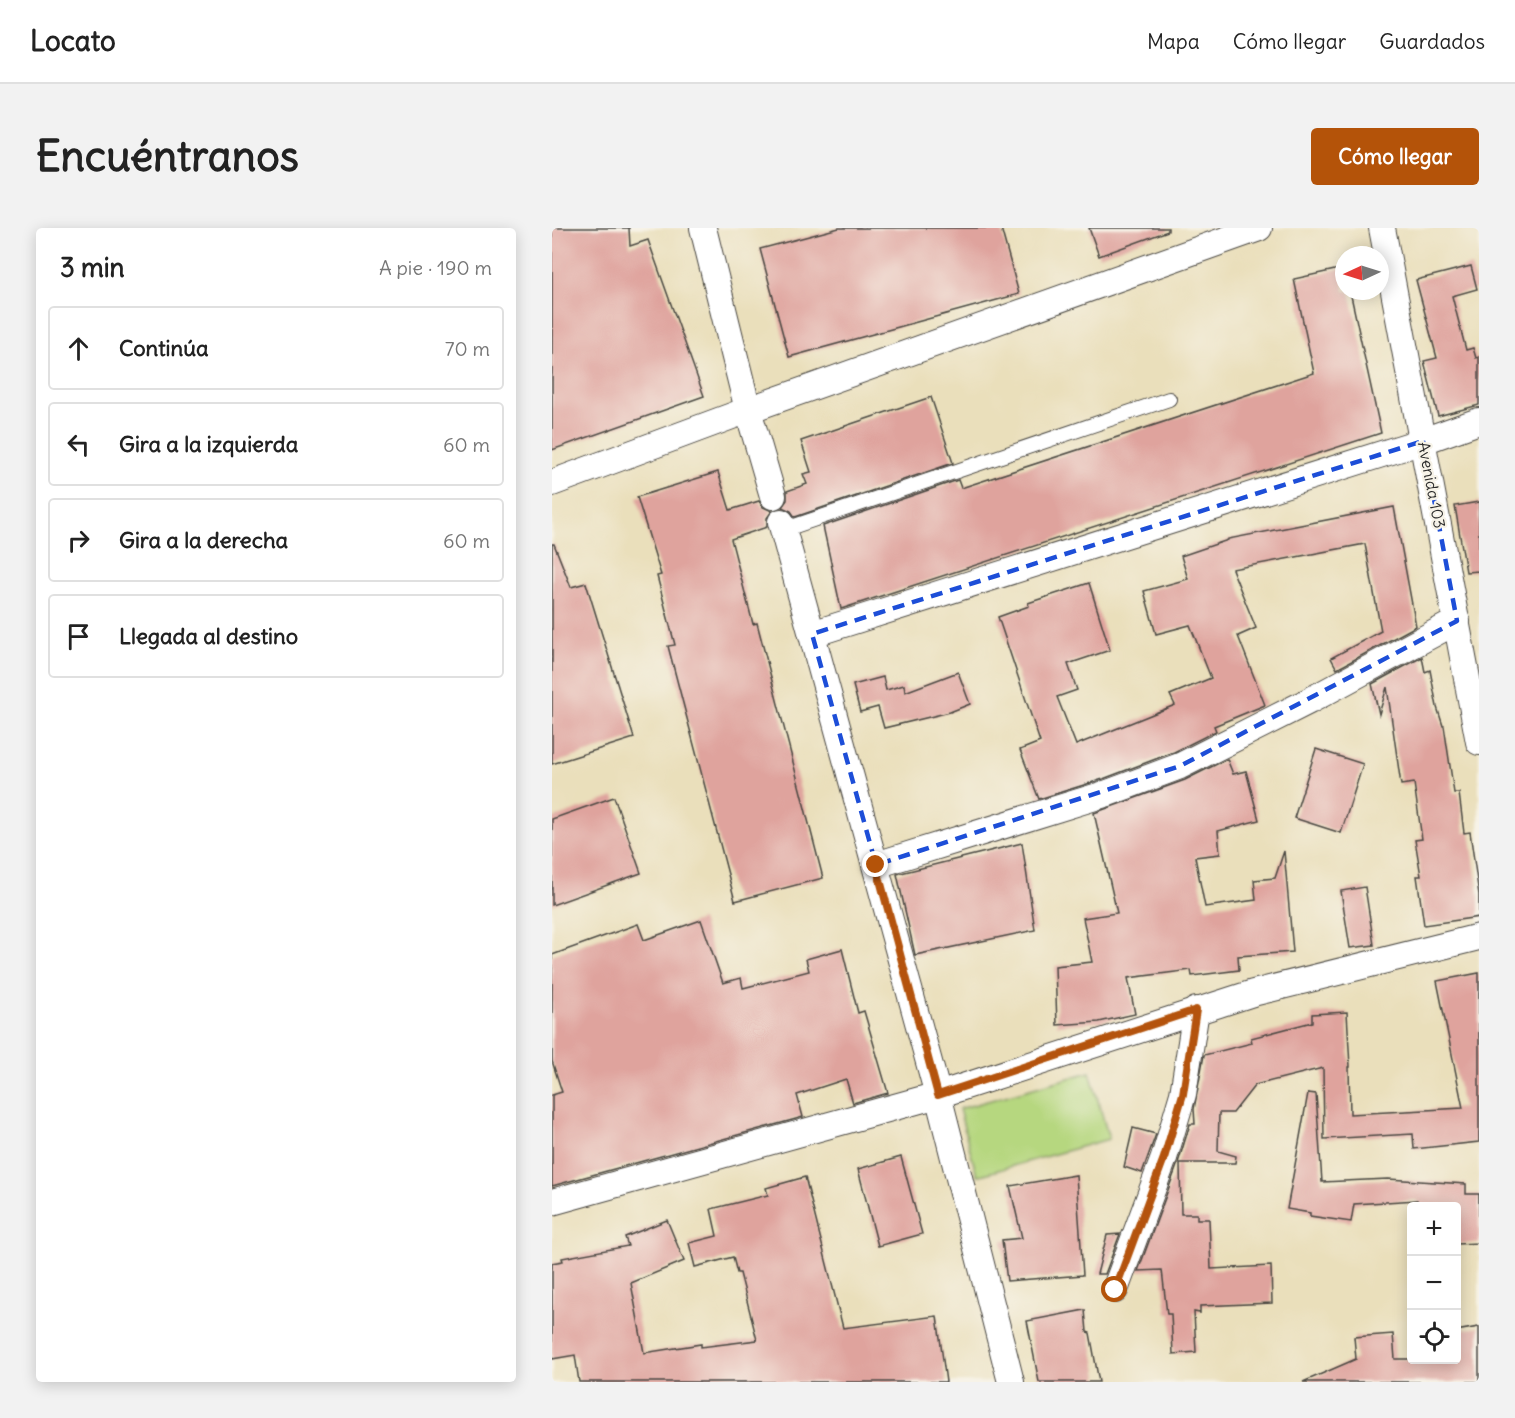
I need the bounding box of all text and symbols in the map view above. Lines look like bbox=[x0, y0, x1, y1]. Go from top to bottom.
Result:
text: Locato bbox=[30, 23, 116, 59]
text: Mapa bbox=[1147, 28, 1200, 55]
text: Cómo llegar bbox=[1233, 28, 1346, 55]
text: Guardados bbox=[1379, 28, 1485, 55]
button: Cómo llegar bbox=[1311, 128, 1479, 185]
text: Encuéntranos bbox=[36, 130, 299, 182]
north arrow bbox=[1335, 246, 1389, 300]
text: 3 min bbox=[60, 251, 125, 284]
text: A pie · 190 m bbox=[379, 255, 492, 280]
icon: ahead bbox=[62, 332, 95, 365]
text: Continúa bbox=[119, 334, 208, 362]
text: 70 m bbox=[445, 336, 490, 361]
icon: left bbox=[62, 428, 95, 461]
text: Gira a la izquierda bbox=[119, 430, 298, 458]
text: 60 m bbox=[443, 432, 490, 457]
street label: Avenida 103 bbox=[1414, 440, 1450, 530]
icon: right bbox=[62, 524, 95, 557]
text: Gira a la derecha bbox=[119, 526, 288, 554]
text: 60 m bbox=[443, 528, 490, 553]
icon: arrive bbox=[62, 620, 95, 653]
text: Llegada al destino bbox=[119, 622, 298, 650]
route end bbox=[862, 851, 888, 877]
map controls bbox=[1407, 1202, 1461, 1364]
button: + bbox=[1407, 1202, 1461, 1256]
button: − bbox=[1407, 1256, 1461, 1310]
route start bbox=[1101, 1276, 1127, 1302]
button: locate bbox=[1407, 1310, 1461, 1364]

